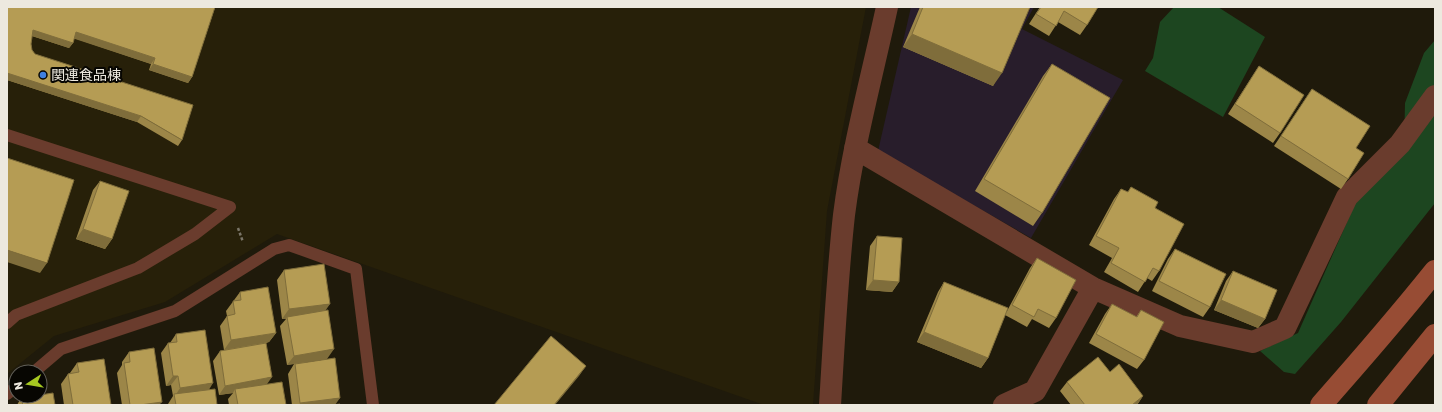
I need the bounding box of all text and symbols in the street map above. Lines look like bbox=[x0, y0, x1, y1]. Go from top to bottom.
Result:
place label: 関連食品棟 bbox=[51, 67, 121, 84]
marker: 関連食品棟 bbox=[38, 70, 48, 80]
north arrow bbox=[8, 364, 48, 404]
text: N bbox=[12, 381, 26, 391]

